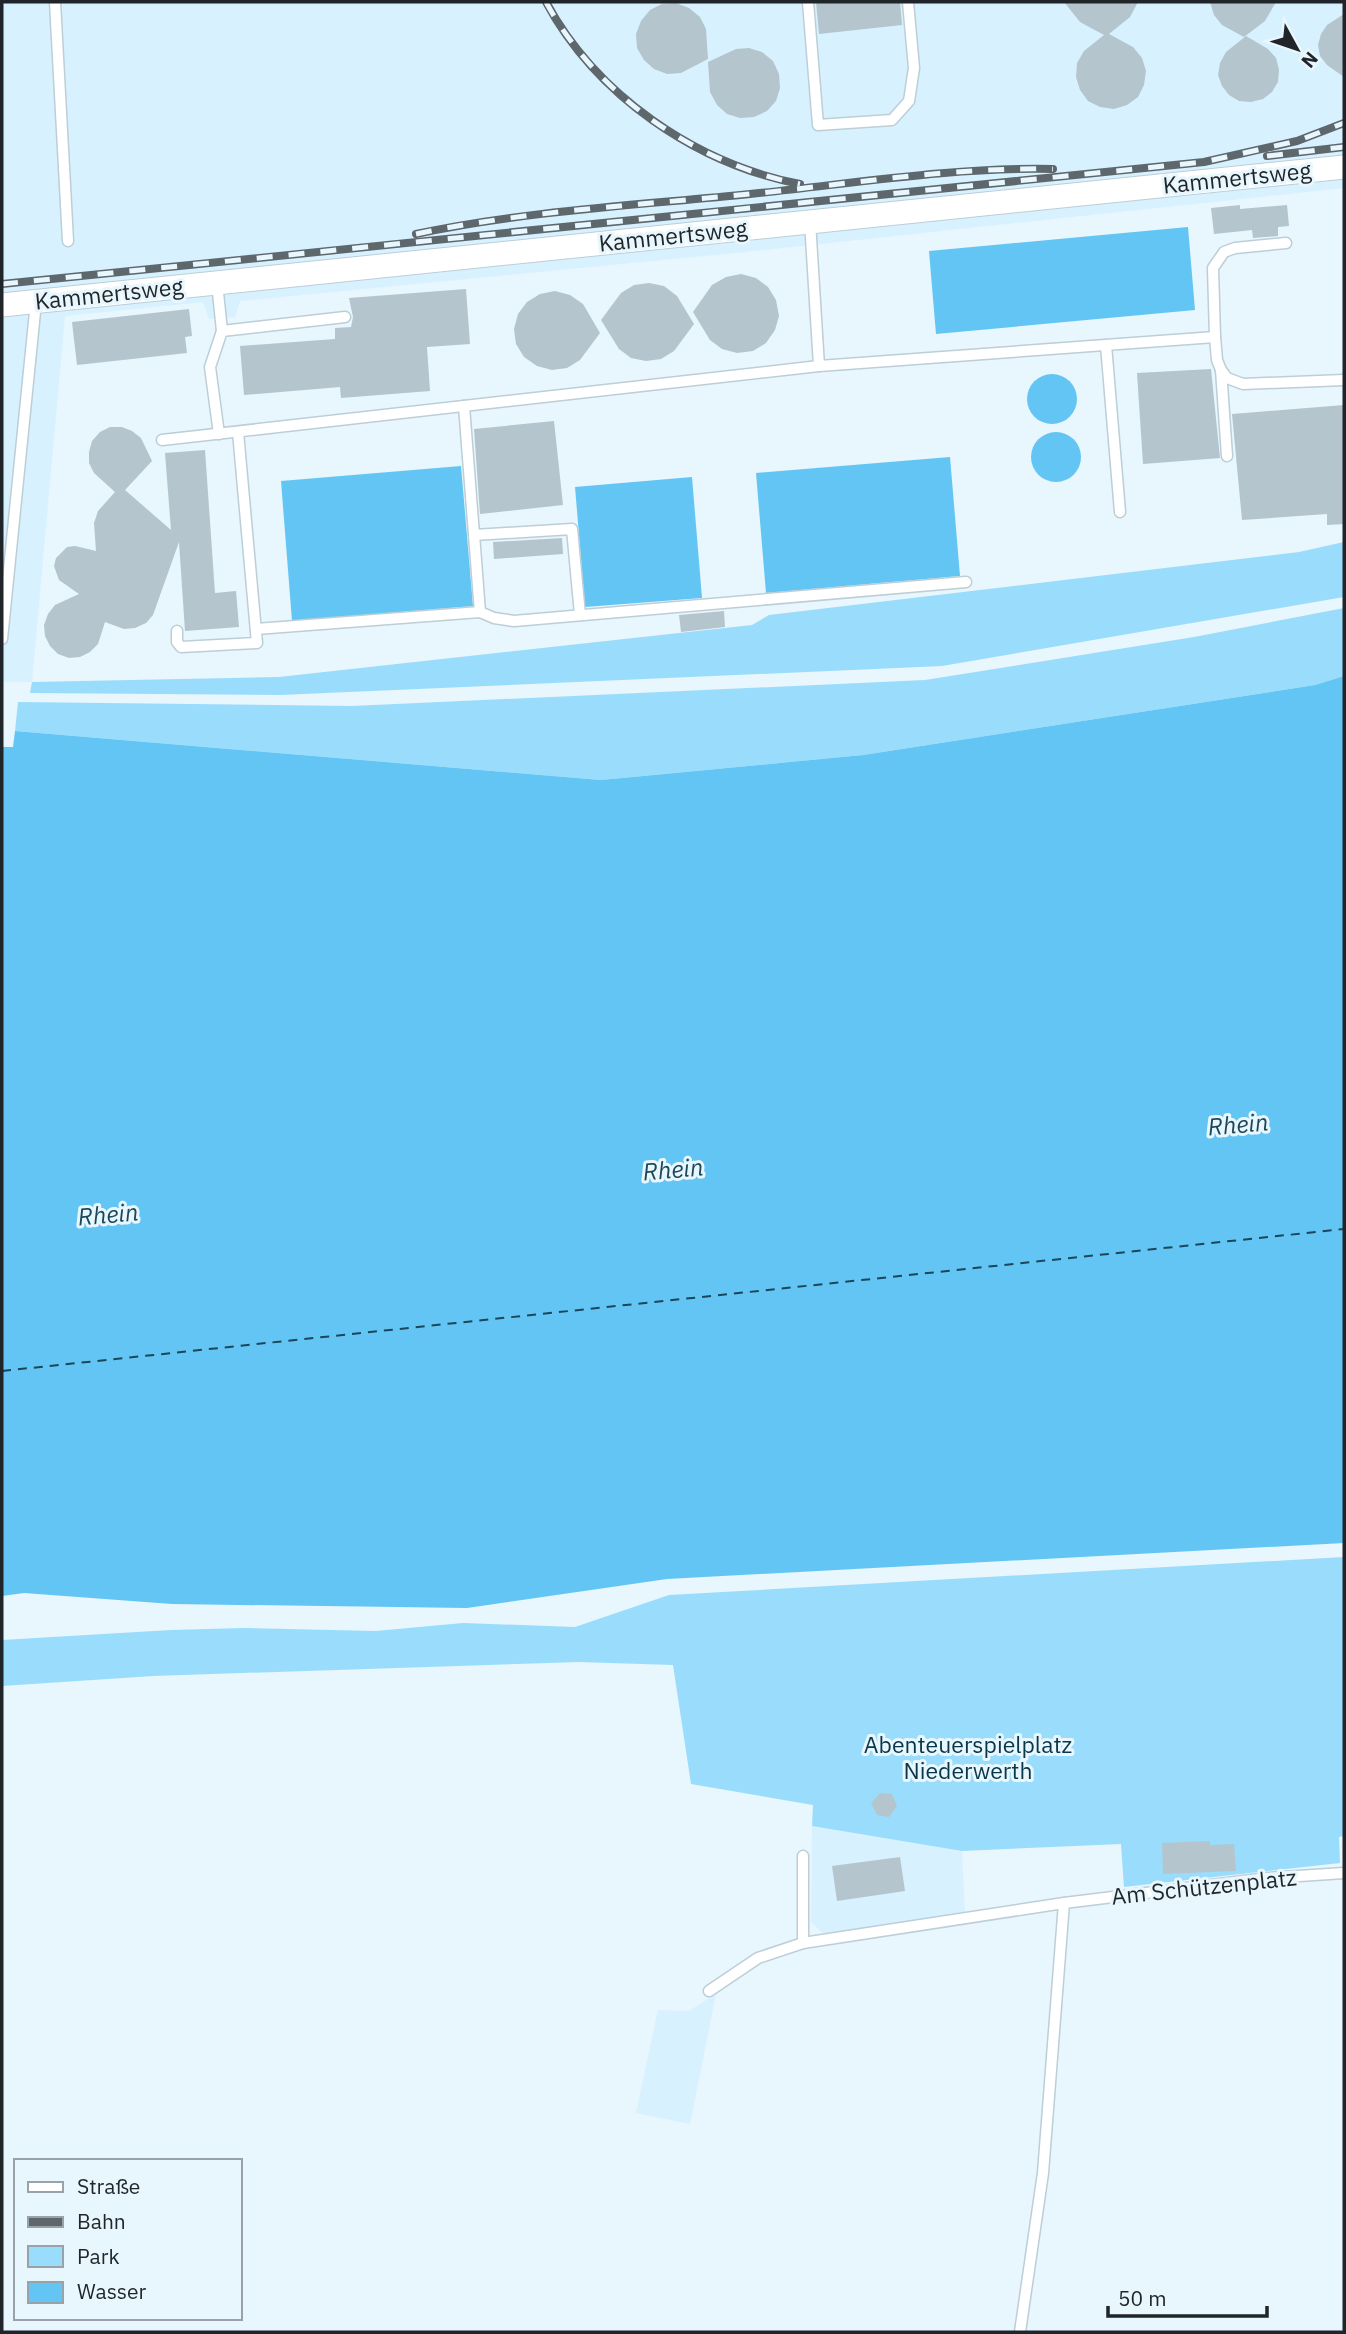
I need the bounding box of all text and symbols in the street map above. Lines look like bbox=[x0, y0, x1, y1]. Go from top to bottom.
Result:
north arrow bbox=[1262, 14, 1332, 84]
text: N bbox=[1296, 47, 1324, 73]
street label: Kammertsweg bbox=[1161, 154, 1313, 200]
street label: Kammertsweg bbox=[597, 212, 749, 258]
street label: Kammertsweg bbox=[33, 270, 185, 316]
water label: Rhein bbox=[1206, 1105, 1270, 1143]
water label: Rhein bbox=[641, 1150, 705, 1188]
water label: Rhein bbox=[76, 1195, 140, 1233]
park label: Abenteuerspielplatz Niederwerth bbox=[864, 1729, 1072, 1785]
street label: Am Schützenplatz bbox=[1110, 1861, 1298, 1911]
legend bbox=[14, 2159, 242, 2320]
text: Straße bbox=[77, 2172, 140, 2200]
text: Bahn bbox=[77, 2207, 126, 2235]
text: Park bbox=[77, 2242, 120, 2270]
scale bar bbox=[1108, 2274, 1267, 2318]
text: Wasser bbox=[77, 2277, 147, 2305]
text: 50 m bbox=[1118, 2284, 1167, 2312]

